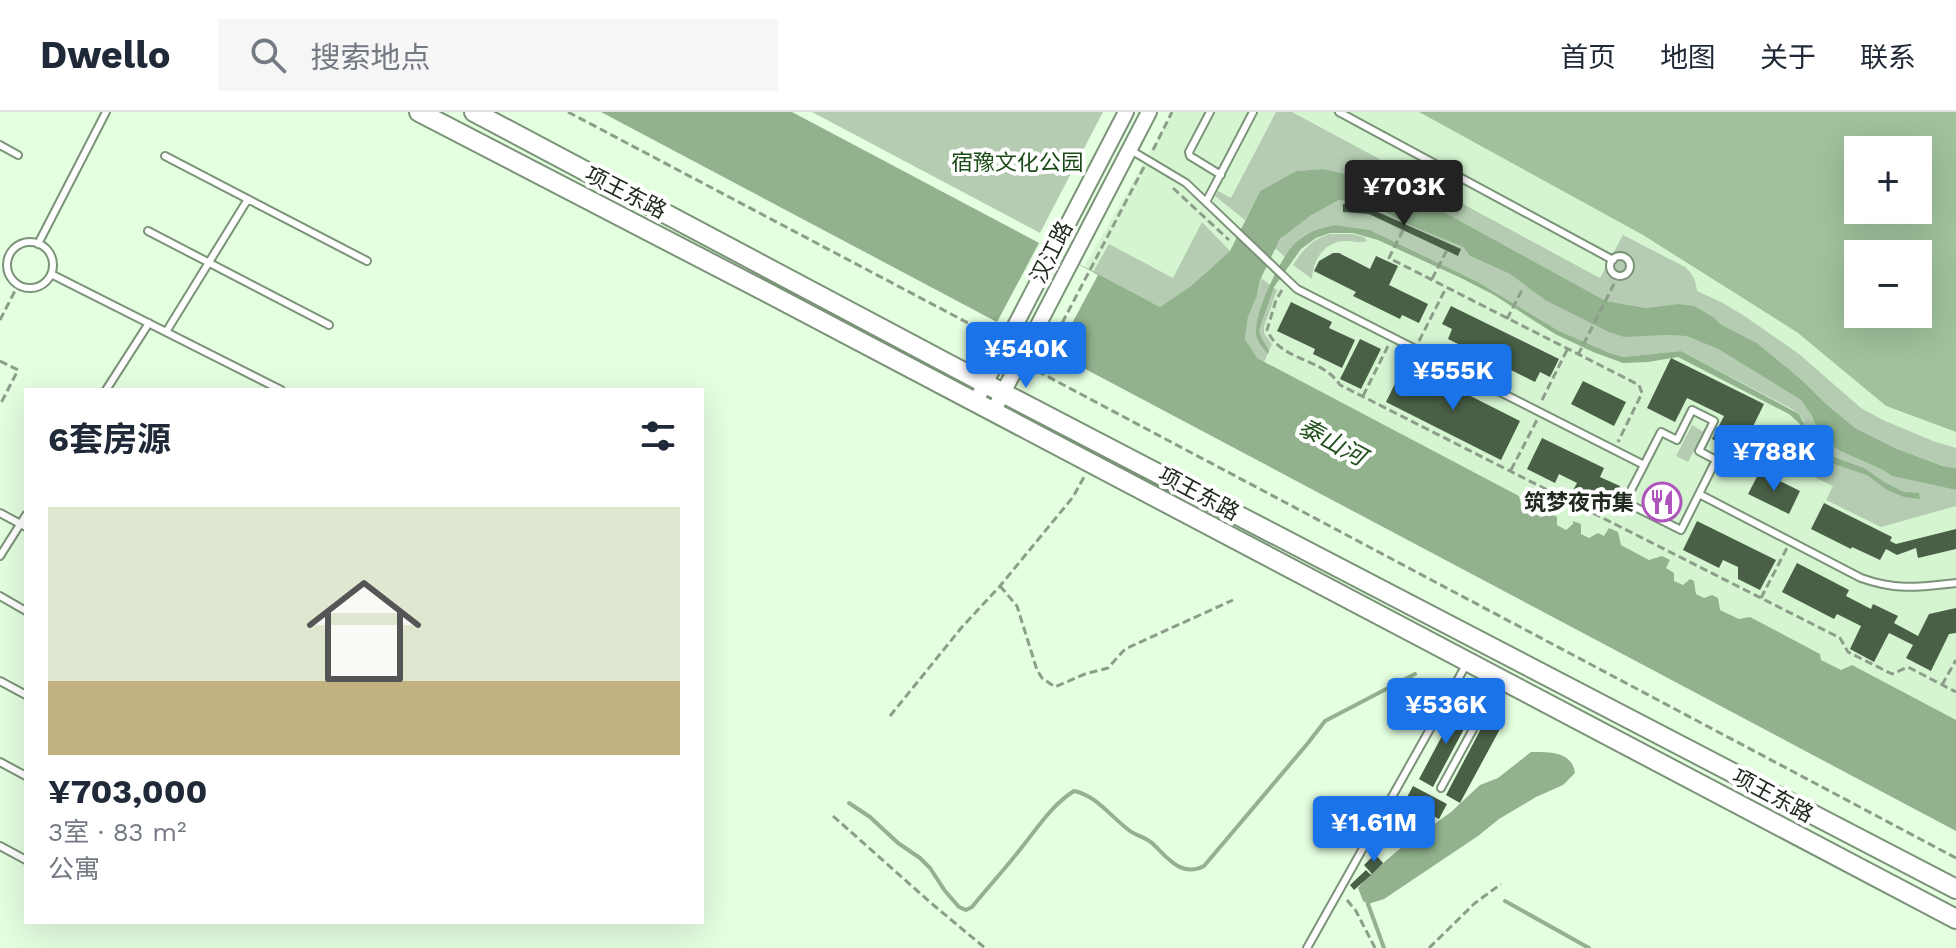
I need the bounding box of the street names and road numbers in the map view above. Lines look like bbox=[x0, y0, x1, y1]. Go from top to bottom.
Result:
street label: 项王东路 bbox=[581, 161, 671, 224]
street label: 汉江路 bbox=[1025, 217, 1078, 287]
street label: 项王东路 bbox=[1154, 462, 1243, 525]
street label: 项王东路 bbox=[1728, 764, 1817, 827]

